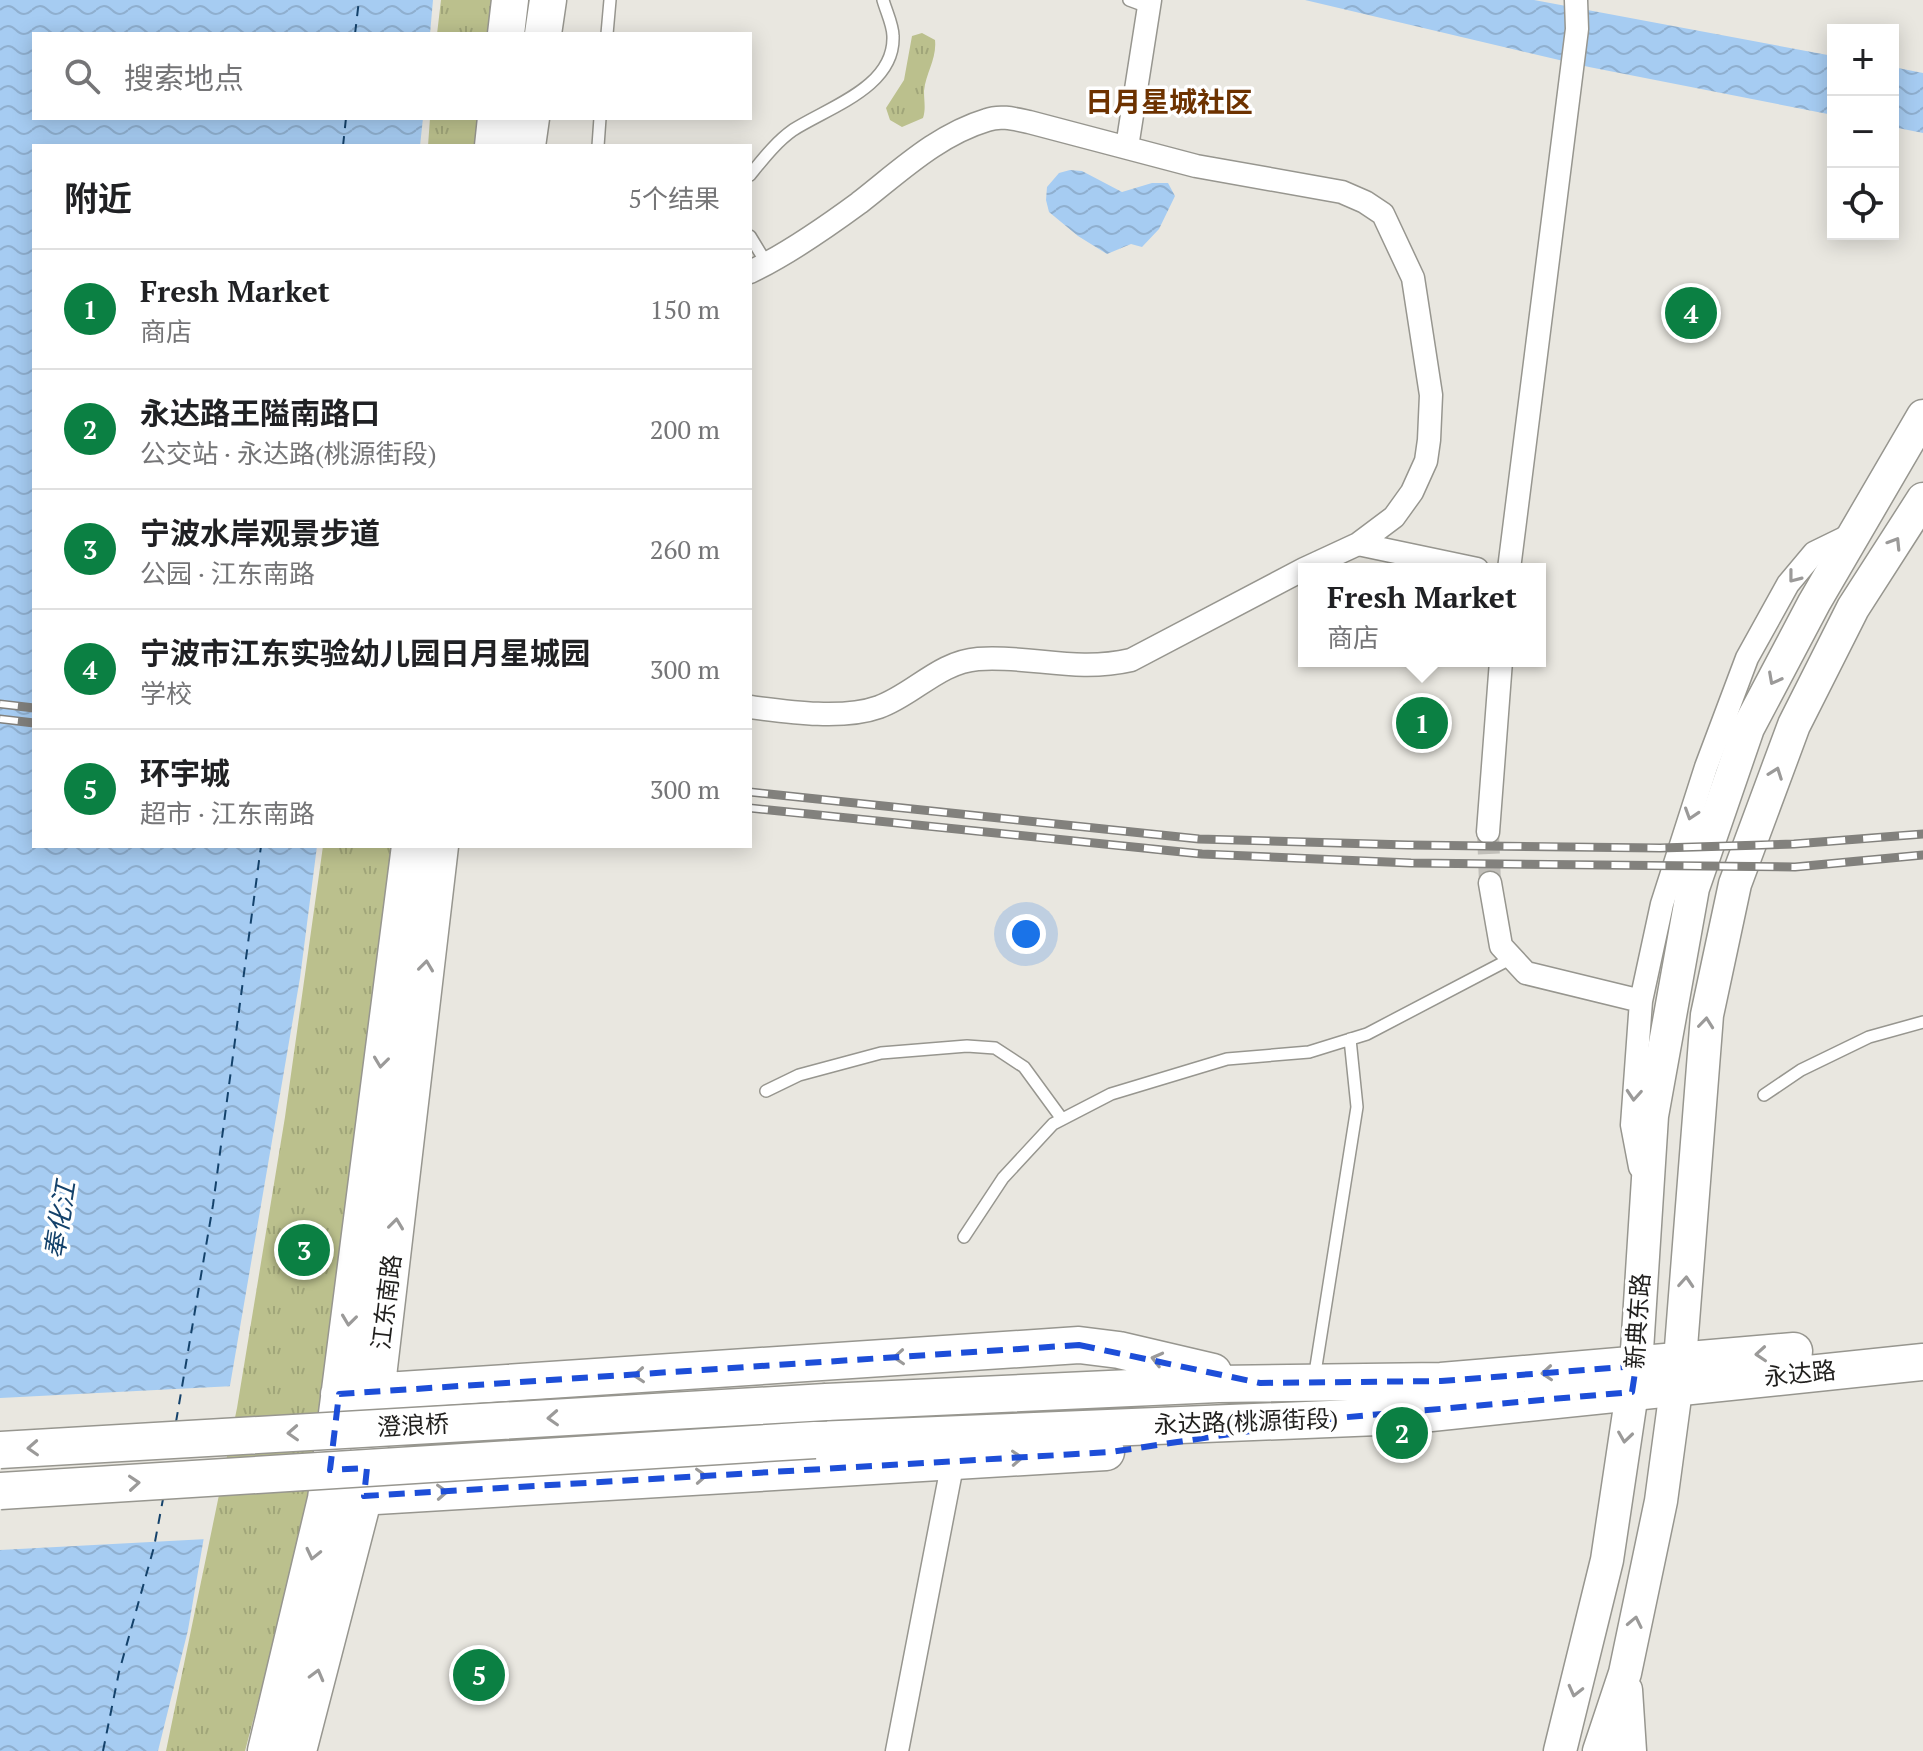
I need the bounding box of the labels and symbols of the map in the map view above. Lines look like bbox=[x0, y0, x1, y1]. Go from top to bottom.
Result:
district label: 日月星城社区 bbox=[1085, 83, 1253, 120]
pin: 4 bbox=[1665, 283, 1717, 343]
one-way arrow bbox=[1885, 537, 1900, 552]
one-way arrow bbox=[1790, 568, 1804, 583]
one-way arrow bbox=[1769, 670, 1784, 685]
pin: 1 bbox=[1396, 693, 1448, 753]
one-way arrow bbox=[1766, 767, 1783, 781]
one-way arrow bbox=[1684, 807, 1700, 821]
your location bbox=[1006, 914, 1046, 954]
one-way arrow bbox=[417, 959, 434, 973]
one-way arrow bbox=[1698, 1016, 1715, 1029]
one-way arrow bbox=[373, 1055, 390, 1069]
one-way arrow bbox=[1626, 1089, 1643, 1102]
water label: 奉化江 bbox=[36, 1176, 82, 1261]
one-way arrow bbox=[387, 1217, 404, 1230]
pin: 3 bbox=[278, 1220, 330, 1280]
street label: 江东南路 bbox=[364, 1252, 408, 1351]
street label: 新典东路 bbox=[1618, 1272, 1656, 1370]
one-way arrow bbox=[1677, 1275, 1694, 1288]
one-way arrow bbox=[340, 1314, 357, 1327]
one-way arrow bbox=[1755, 1345, 1768, 1362]
one-way arrow bbox=[892, 1348, 905, 1365]
one-way arrow bbox=[1151, 1351, 1164, 1368]
street label: 永达路 bbox=[1762, 1353, 1837, 1393]
one-way arrow bbox=[1540, 1364, 1553, 1381]
one-way arrow bbox=[632, 1366, 645, 1383]
street label: 永达路(桃源街段) bbox=[1153, 1402, 1339, 1440]
pin: 2 bbox=[1376, 1403, 1428, 1463]
street label: 澄浪桥 bbox=[376, 1407, 450, 1443]
one-way arrow bbox=[546, 1409, 559, 1426]
one-way arrow bbox=[286, 1425, 299, 1442]
one-way arrow bbox=[1617, 1430, 1634, 1443]
one-way arrow bbox=[27, 1440, 39, 1457]
one-way arrow bbox=[1011, 1450, 1024, 1467]
one-way arrow bbox=[695, 1468, 708, 1485]
one-way arrow bbox=[128, 1474, 141, 1491]
one-way arrow bbox=[436, 1484, 449, 1501]
one-way arrow bbox=[305, 1547, 322, 1560]
one-way arrow bbox=[1626, 1616, 1643, 1630]
pin: 5 bbox=[453, 1645, 505, 1705]
one-way arrow bbox=[308, 1669, 325, 1683]
one-way arrow bbox=[1567, 1684, 1584, 1698]

